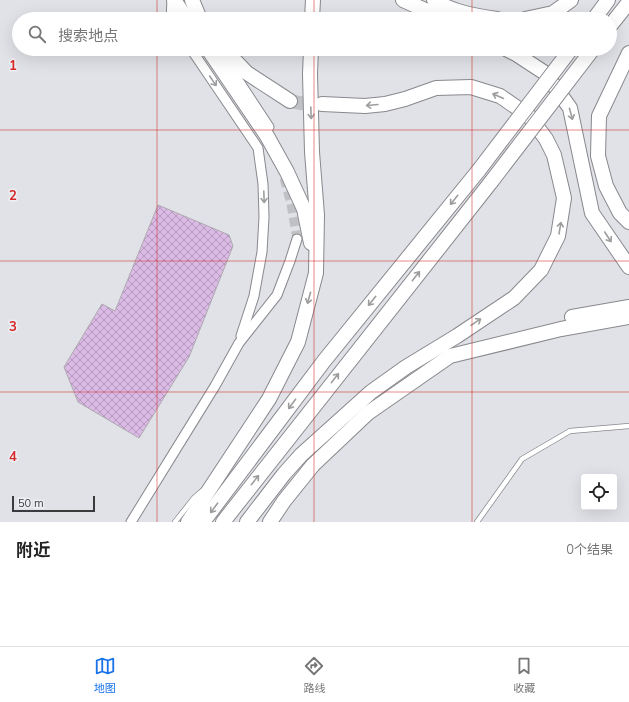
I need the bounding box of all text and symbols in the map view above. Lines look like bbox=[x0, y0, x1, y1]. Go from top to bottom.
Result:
search box bbox=[12, 12, 617, 56]
icon: search bbox=[26, 23, 48, 45]
text: 搜索地点 bbox=[58, 26, 118, 45]
text: 1 bbox=[9, 57, 17, 73]
one-way arrow bbox=[209, 76, 217, 87]
one-way arrow bbox=[492, 92, 504, 99]
one-way arrow bbox=[366, 102, 379, 109]
one-way arrow bbox=[307, 106, 315, 119]
one-way arrow bbox=[568, 107, 575, 120]
text: 2 bbox=[9, 187, 17, 203]
one-way arrow bbox=[260, 190, 268, 203]
one-way arrow bbox=[450, 195, 459, 206]
one-way arrow bbox=[556, 222, 564, 235]
one-way arrow bbox=[604, 231, 612, 242]
one-way arrow bbox=[412, 271, 421, 282]
one-way arrow bbox=[305, 291, 312, 304]
one-way arrow bbox=[368, 296, 377, 307]
text: 3 bbox=[9, 318, 17, 334]
one-way arrow bbox=[471, 318, 482, 326]
one-way arrow bbox=[331, 372, 340, 383]
one-way arrow bbox=[288, 398, 296, 409]
text: 4 bbox=[9, 448, 17, 464]
map controls bbox=[581, 474, 617, 510]
button: locate bbox=[581, 474, 617, 510]
one-way arrow bbox=[251, 475, 260, 486]
scale bar bbox=[12, 494, 95, 513]
text: 50 m bbox=[18, 496, 44, 510]
one-way arrow bbox=[210, 502, 218, 513]
text: 附近 bbox=[16, 539, 50, 560]
text: 0个结果 bbox=[566, 541, 613, 557]
tab: 地图 bbox=[94, 655, 116, 695]
tab: 路线 bbox=[303, 655, 325, 695]
tab: 收藏 bbox=[513, 655, 535, 695]

